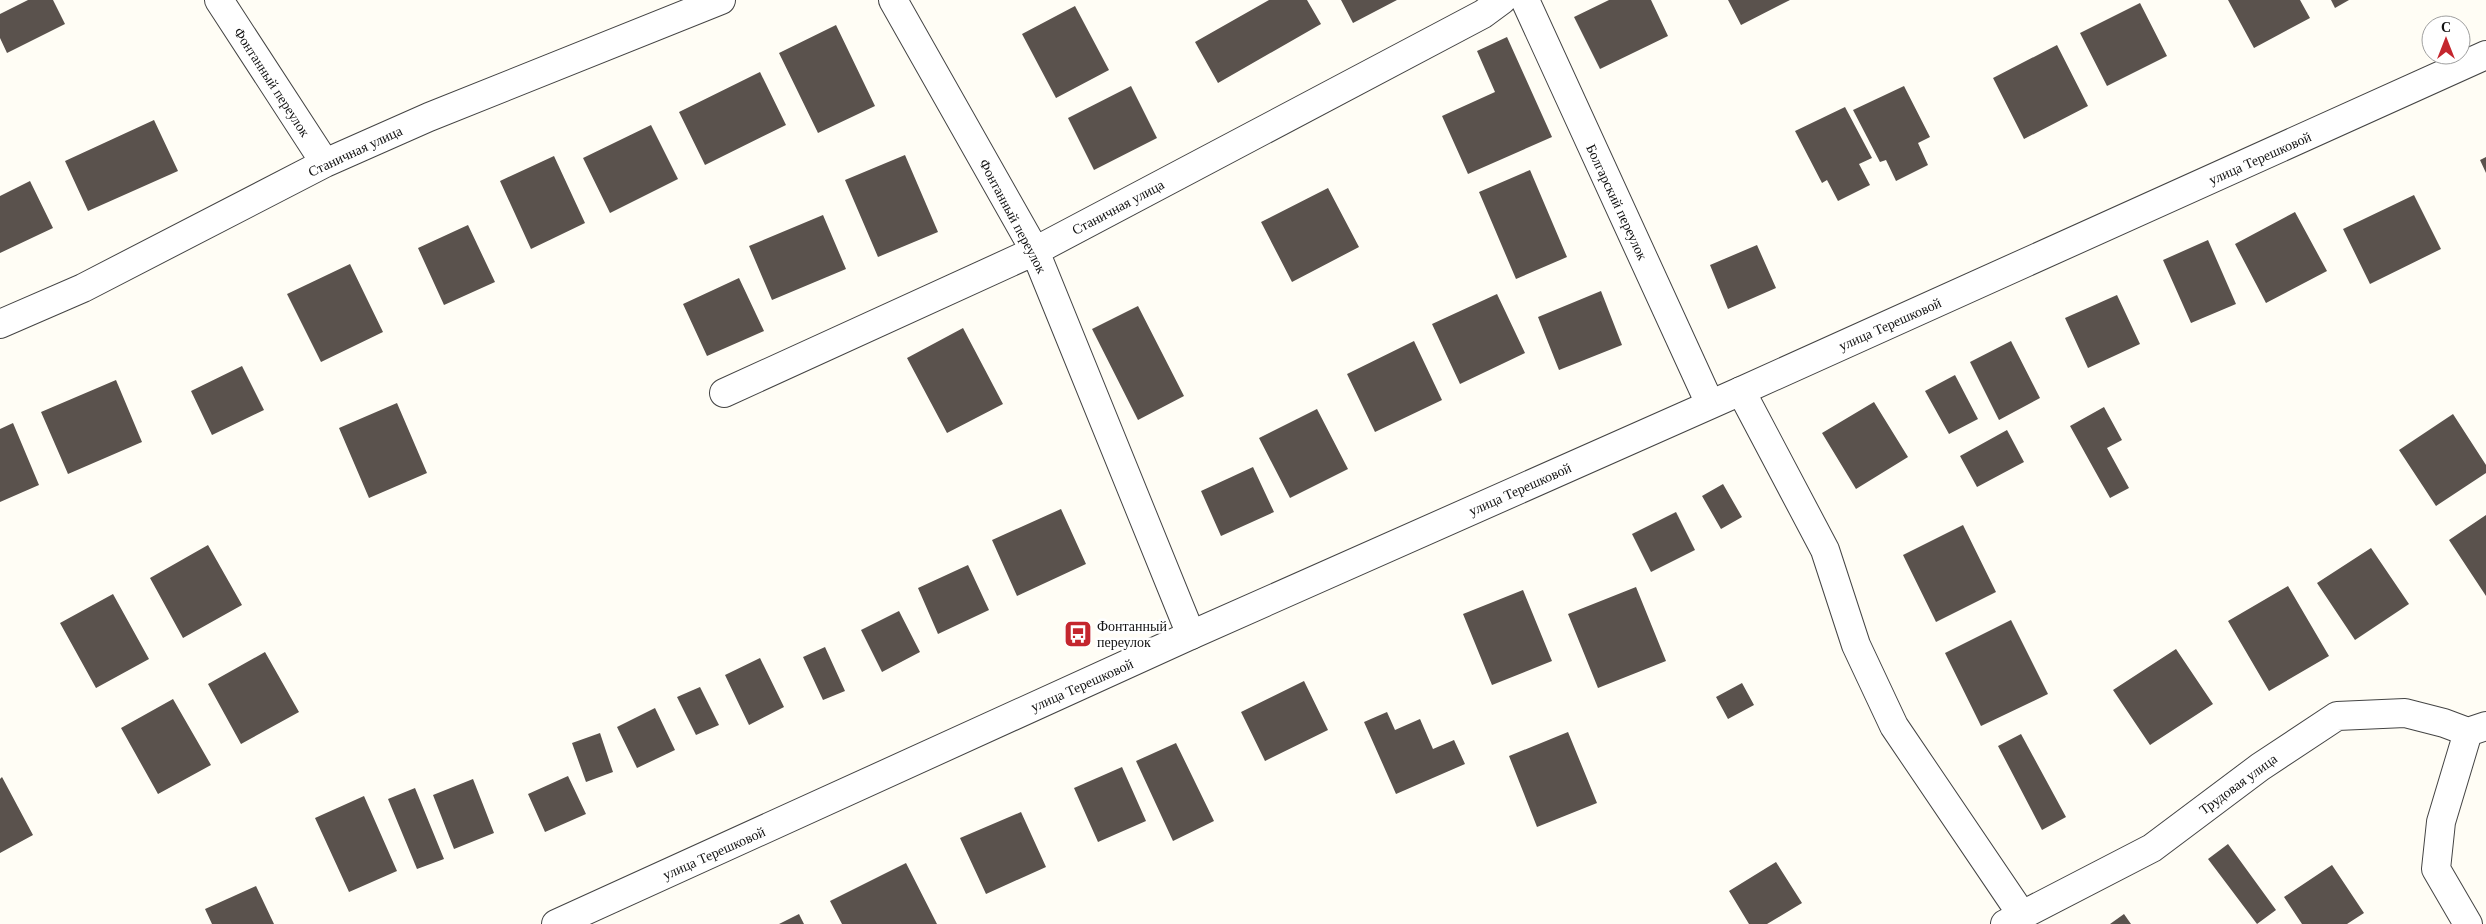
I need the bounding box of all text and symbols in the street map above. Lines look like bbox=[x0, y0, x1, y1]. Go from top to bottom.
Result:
north arrow bbox=[2421, 15, 2471, 65]
text: С bbox=[2441, 20, 2451, 35]
street label: Фонтанный переулок bbox=[231, 25, 313, 140]
street label: Станичная улица bbox=[306, 123, 405, 180]
street label: улица Терешковой bbox=[2207, 129, 2314, 188]
street label: Болгарский переулок bbox=[1583, 142, 1650, 263]
street label: Фонтанный переулок bbox=[976, 157, 1049, 276]
street label: Станичная улица bbox=[1070, 177, 1167, 238]
street label: улица Терешковой bbox=[1837, 295, 1944, 354]
street label: улица Терешковой bbox=[1467, 460, 1574, 519]
bus stop icon: Фонтанный переулок bbox=[1063, 619, 1093, 649]
place label: Фонтанный переулок bbox=[1097, 619, 1167, 650]
street label: улица Терешковой bbox=[1029, 656, 1136, 715]
street label: Трудовая улица bbox=[2197, 751, 2281, 818]
street label: улица Терешковой bbox=[661, 824, 768, 883]

